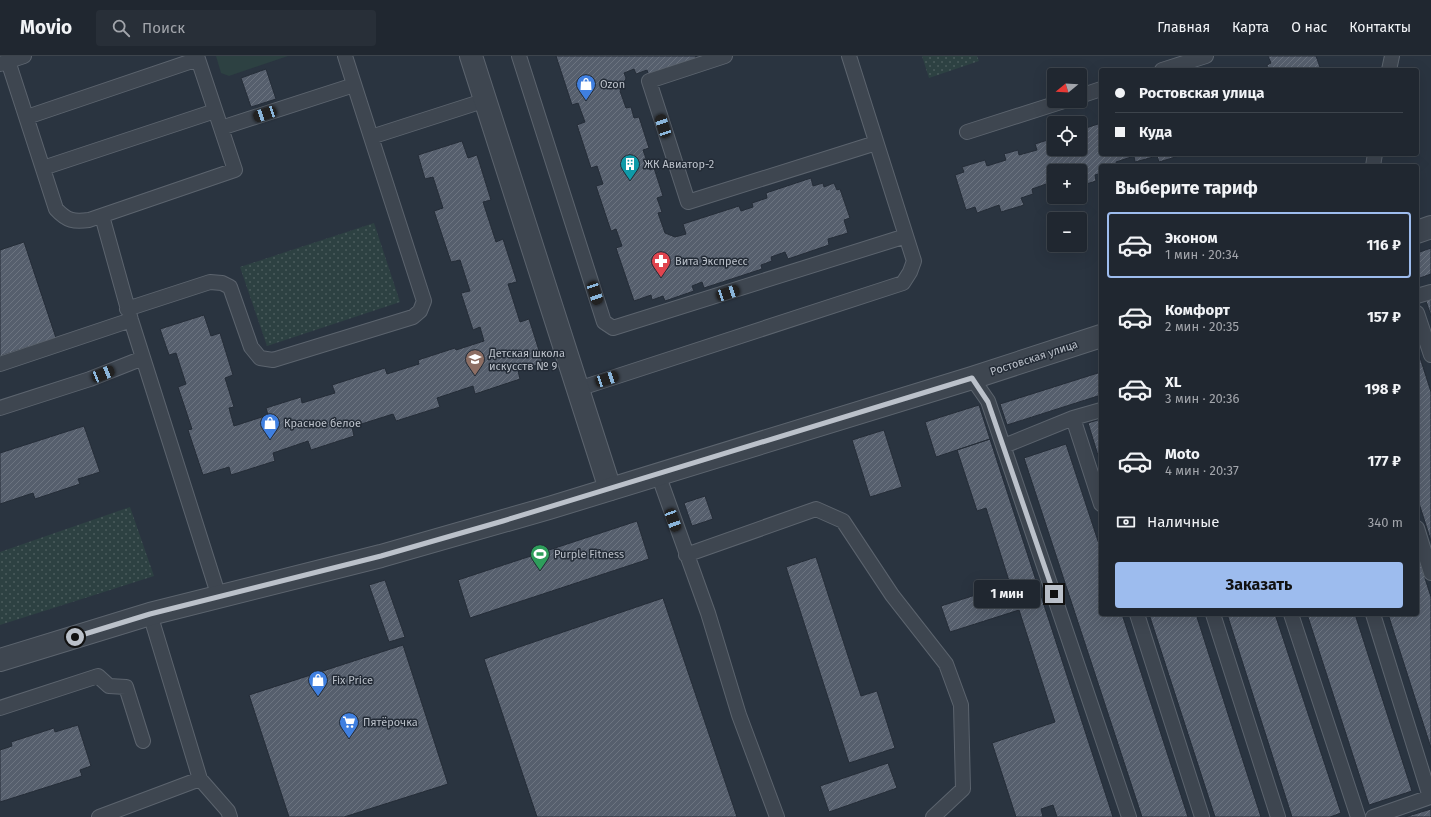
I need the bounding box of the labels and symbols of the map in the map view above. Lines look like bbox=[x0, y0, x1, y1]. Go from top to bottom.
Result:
north arrow bbox=[1047, 68, 1087, 108]
shop icon: Ozon bbox=[575, 73, 597, 101]
place label: Ozon bbox=[600, 78, 625, 91]
car bbox=[252, 105, 278, 123]
car bbox=[654, 113, 672, 139]
building icon: ЖК Авиатор-2 bbox=[619, 153, 641, 181]
place label: ЖК Авиатор-2 bbox=[644, 158, 714, 171]
pharmacy icon: Вита Экспресс bbox=[650, 250, 672, 278]
place label: Вита Экспресс bbox=[675, 255, 748, 268]
car bbox=[586, 280, 604, 306]
car bbox=[715, 284, 741, 302]
street label: Ростовская улица bbox=[989, 338, 1079, 378]
place label: Детская школа искусств № 9 bbox=[488, 347, 565, 373]
school or university icon: Детская школа искусств № 9 bbox=[464, 348, 486, 376]
car bbox=[90, 364, 116, 384]
car bbox=[594, 370, 620, 388]
shop icon: Красное белое bbox=[259, 412, 281, 440]
place label: Красное белое bbox=[284, 417, 361, 430]
car bbox=[663, 507, 683, 533]
sports icon: Purple Fitness bbox=[529, 543, 551, 571]
place label: Purple Fitness bbox=[554, 548, 624, 561]
callout: 1 мин bbox=[974, 580, 1040, 608]
route end bbox=[1045, 585, 1063, 603]
route start bbox=[66, 628, 84, 646]
shop icon: Fix Price bbox=[307, 669, 329, 697]
place label: Fix Price bbox=[332, 674, 373, 687]
supermarket icon: Пятёрочка bbox=[338, 711, 360, 739]
place label: Пятёрочка bbox=[363, 716, 418, 729]

